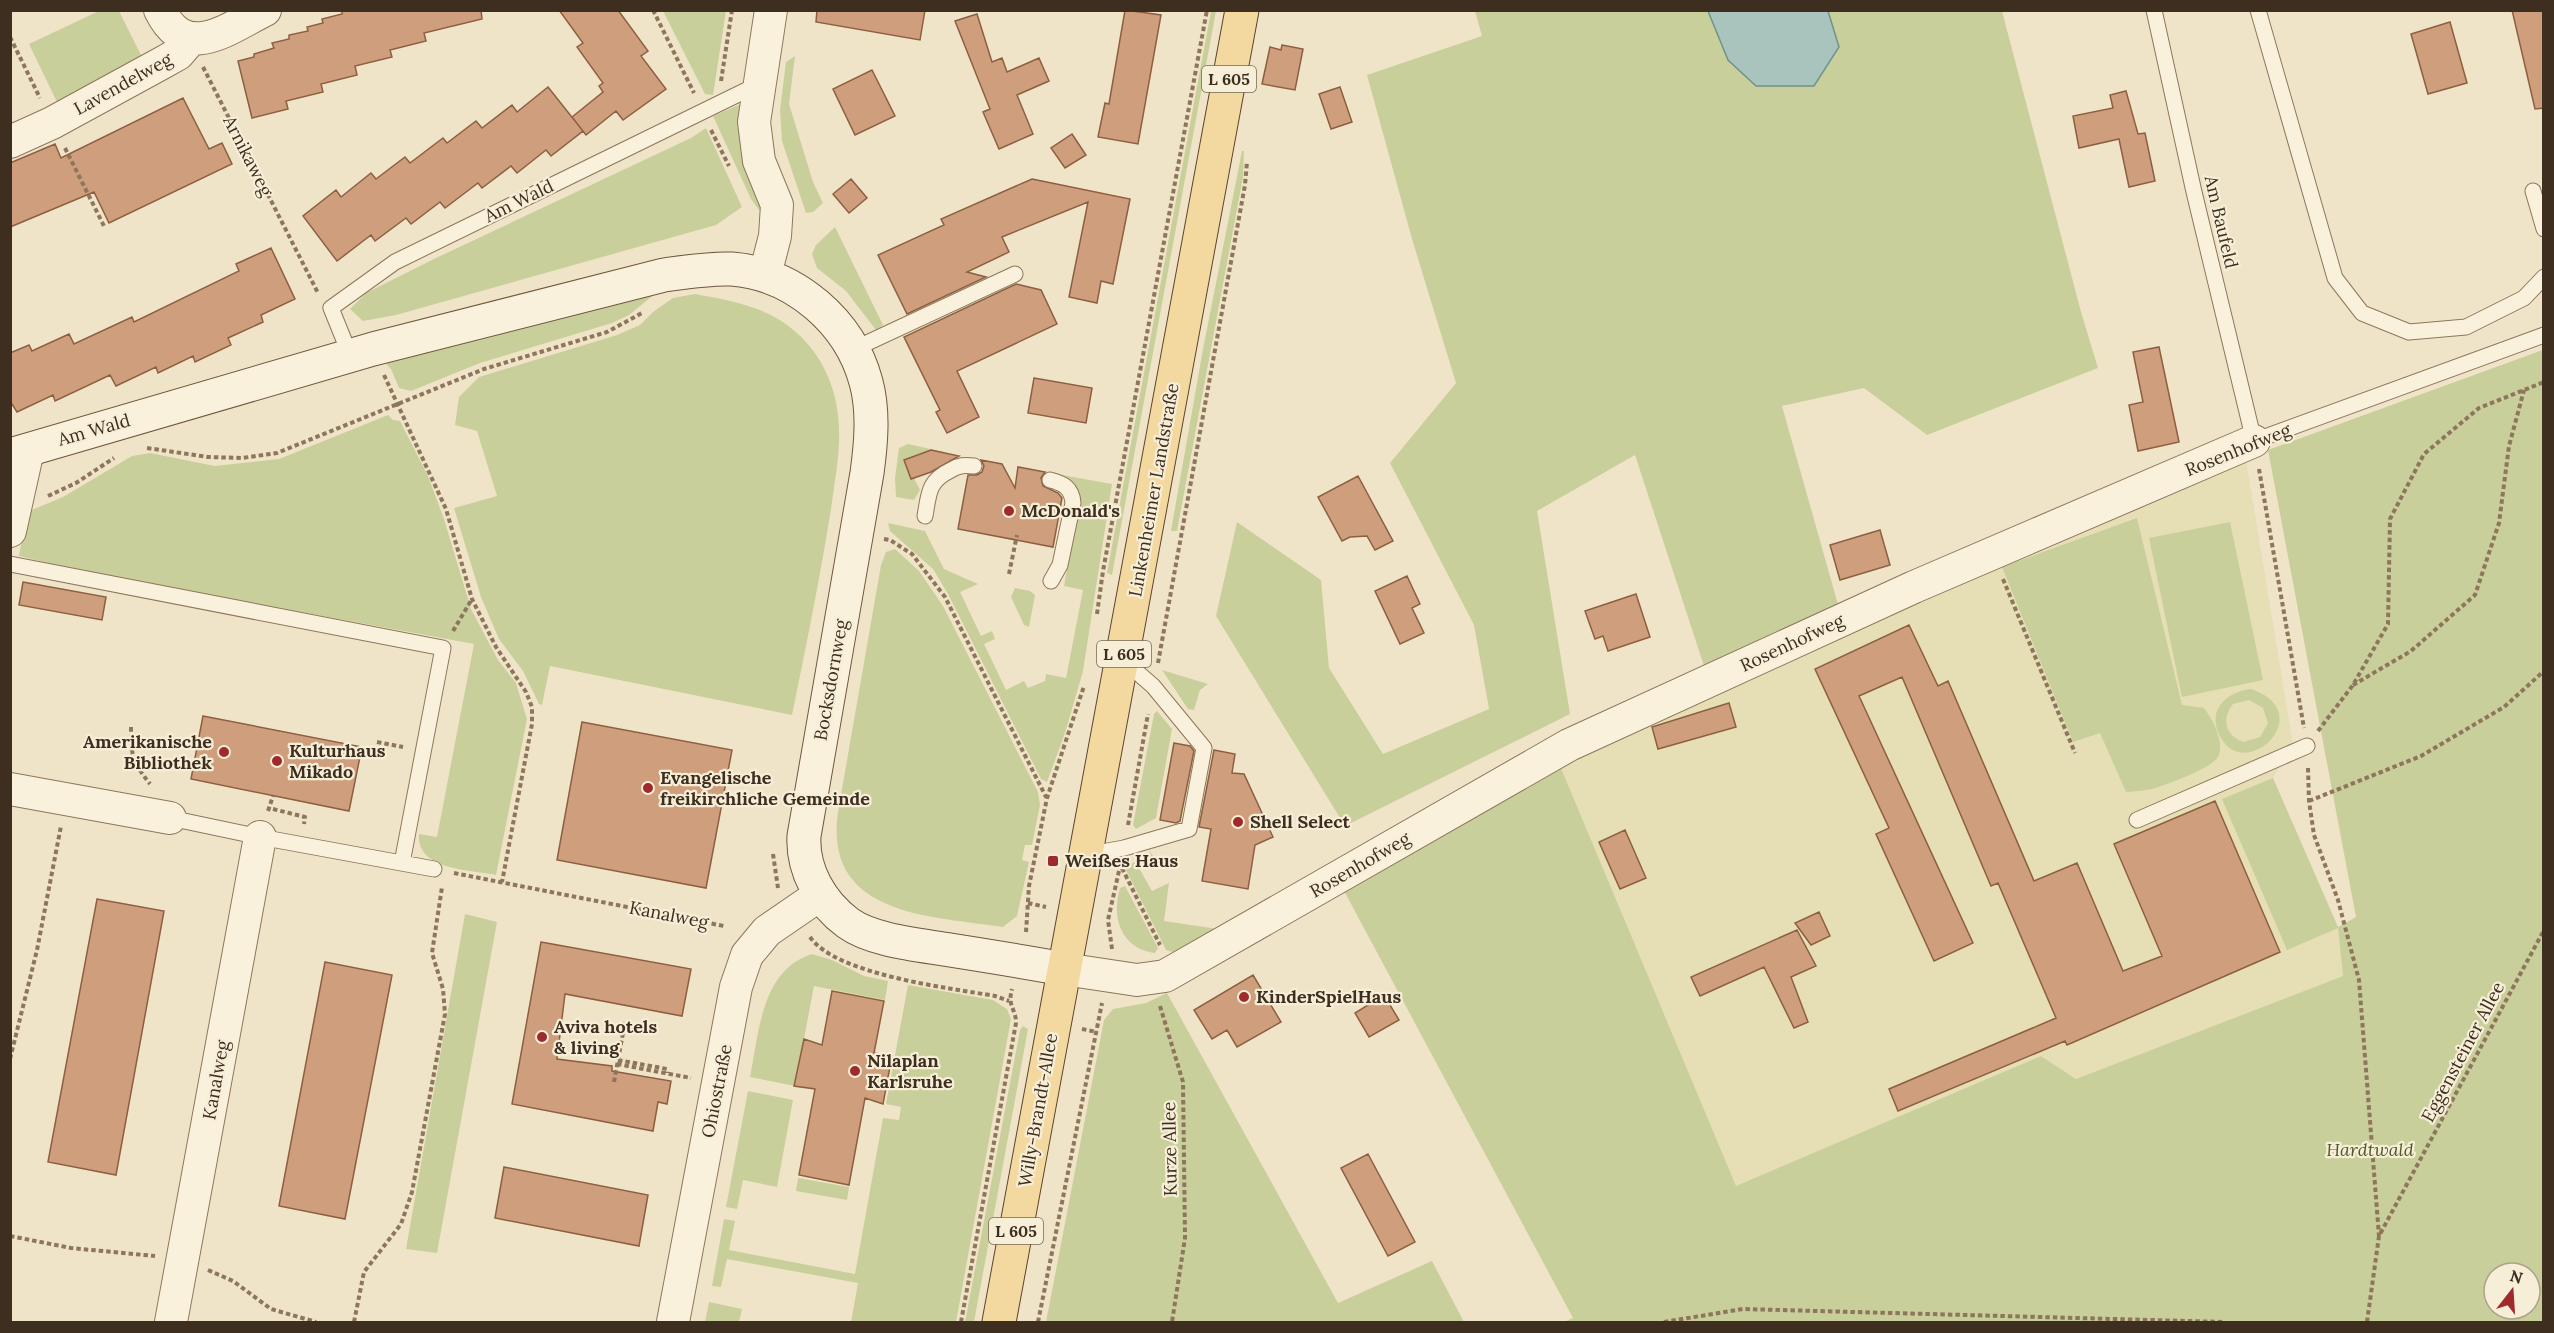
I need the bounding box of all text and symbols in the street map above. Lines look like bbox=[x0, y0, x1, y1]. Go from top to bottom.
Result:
street label: Lavendelweg bbox=[70, 47, 177, 120]
road number: L 605 bbox=[1202, 66, 1256, 92]
street label: Arnikaweg bbox=[218, 111, 279, 201]
street label: Am Baufeld bbox=[2199, 172, 2243, 271]
street label: Am Wald bbox=[479, 174, 557, 228]
street label: Linkenheimer Landstraße bbox=[1123, 381, 1184, 599]
street label: Am Wald bbox=[54, 408, 133, 451]
street label: Rosenhofweg bbox=[2181, 417, 2295, 481]
place label: McDonald's bbox=[1021, 499, 1120, 522]
marker: McDonald's bbox=[1002, 504, 1016, 518]
street label: Rosenhofweg bbox=[1736, 608, 1848, 677]
street label: Bocksdornweg bbox=[809, 616, 853, 742]
road number: L 605 bbox=[1097, 641, 1151, 667]
place label: Amerikanische Bibliothek bbox=[83, 730, 212, 774]
place label: Kulturhaus Mikado bbox=[289, 739, 386, 783]
marker: Amerikanische Bibliothek bbox=[217, 745, 231, 759]
marker: Kulturhaus Mikado bbox=[270, 754, 284, 768]
place label: Evangelische freikirchliche Gemeinde bbox=[660, 766, 870, 810]
marker: Evangelische freikirchliche Gemeinde bbox=[641, 781, 655, 795]
place label: Shell Select bbox=[1250, 810, 1351, 833]
marker: Shell Select bbox=[1231, 815, 1245, 829]
street label: Rosenhofweg bbox=[1305, 826, 1415, 903]
place label: Weißes Haus bbox=[1065, 849, 1179, 872]
marker: Weißes Haus bbox=[1046, 854, 1060, 868]
street label: Kanalweg bbox=[627, 896, 712, 934]
street label: Eggensteiner Allee bbox=[2416, 978, 2509, 1126]
place label: KinderSpielHaus bbox=[1256, 985, 1401, 1008]
marker: KinderSpielHaus bbox=[1237, 990, 1251, 1004]
place label: Aviva hotels & living bbox=[554, 1015, 657, 1059]
marker: Aviva hotels & living bbox=[535, 1030, 549, 1044]
street label: Willy-Brandt-Allee bbox=[1013, 1031, 1062, 1189]
street label: Kanalweg bbox=[197, 1037, 234, 1122]
street label: Ohiostraße bbox=[696, 1042, 737, 1140]
place label: Nilaplan Karlsruhe bbox=[867, 1049, 953, 1093]
marker: Nilaplan Karlsruhe bbox=[848, 1064, 862, 1078]
street label: Kurze Allee bbox=[1157, 1101, 1182, 1197]
park label: Hardtwald bbox=[2326, 1138, 2414, 1161]
road number: L 605 bbox=[989, 1218, 1043, 1244]
north arrow bbox=[2482, 1261, 2542, 1321]
text: N bbox=[2508, 1265, 2525, 1288]

